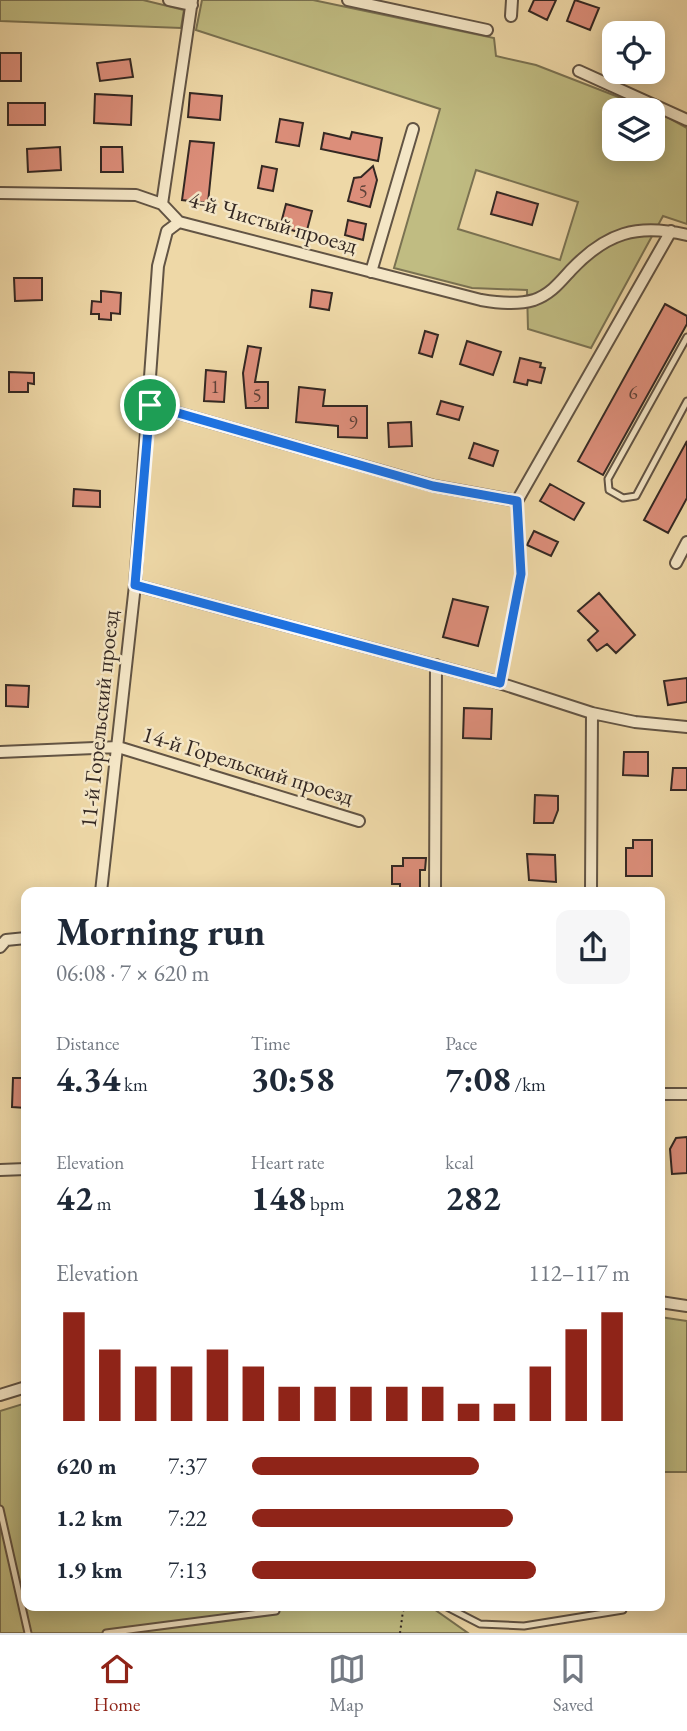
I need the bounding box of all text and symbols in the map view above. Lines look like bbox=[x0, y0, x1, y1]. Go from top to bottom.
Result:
map controls bbox=[602, 21, 665, 161]
button: locate bbox=[602, 21, 665, 84]
button: layers bbox=[602, 98, 665, 161]
house number: 5 bbox=[358, 179, 368, 204]
street label: 4-й Чистый проезд bbox=[185, 184, 361, 261]
house number: 1 bbox=[210, 374, 220, 399]
pin bbox=[120, 375, 180, 435]
house number: 6 bbox=[628, 380, 638, 405]
house number: 5 bbox=[252, 383, 262, 408]
icon: arrive bbox=[131, 386, 169, 424]
house number: 9 bbox=[348, 410, 358, 435]
street label: 11-й Горельский проезд bbox=[73, 608, 125, 830]
street label: 14-й Горельский проезд bbox=[139, 719, 358, 812]
text: Morning run bbox=[56, 907, 265, 956]
button: share bbox=[556, 910, 630, 984]
text: 06:08 · 7 × 620 m bbox=[56, 958, 209, 988]
text: Distance bbox=[56, 1031, 119, 1056]
text: Time bbox=[251, 1031, 290, 1056]
text: Pace bbox=[445, 1031, 477, 1056]
text: 4.34 bbox=[56, 1056, 120, 1101]
text: 30:58 bbox=[251, 1056, 335, 1101]
text: 7:08 bbox=[445, 1056, 511, 1101]
text: km bbox=[120, 1072, 148, 1097]
text: /km bbox=[511, 1072, 546, 1097]
text: Elevation bbox=[56, 1150, 124, 1175]
text: Heart rate bbox=[251, 1150, 324, 1175]
text: kcal bbox=[445, 1150, 474, 1175]
text: 42 bbox=[56, 1175, 93, 1220]
text: 148 bbox=[251, 1175, 306, 1220]
text: 282 bbox=[445, 1175, 501, 1220]
text: m bbox=[93, 1191, 112, 1216]
text: bpm bbox=[306, 1191, 344, 1216]
text: Elevation bbox=[56, 1258, 139, 1288]
text: 112–117 m bbox=[529, 1258, 630, 1288]
text: 620 m bbox=[56, 1451, 117, 1481]
text: 7:37 bbox=[168, 1451, 207, 1481]
text: 1.2 km bbox=[56, 1503, 123, 1533]
text: 7:22 bbox=[168, 1503, 207, 1533]
text: 1.9 km bbox=[56, 1555, 123, 1585]
text: 7:13 bbox=[168, 1555, 207, 1585]
tab: Home bbox=[94, 1650, 141, 1717]
tab: Map bbox=[328, 1650, 366, 1717]
tab: Saved bbox=[553, 1650, 593, 1717]

